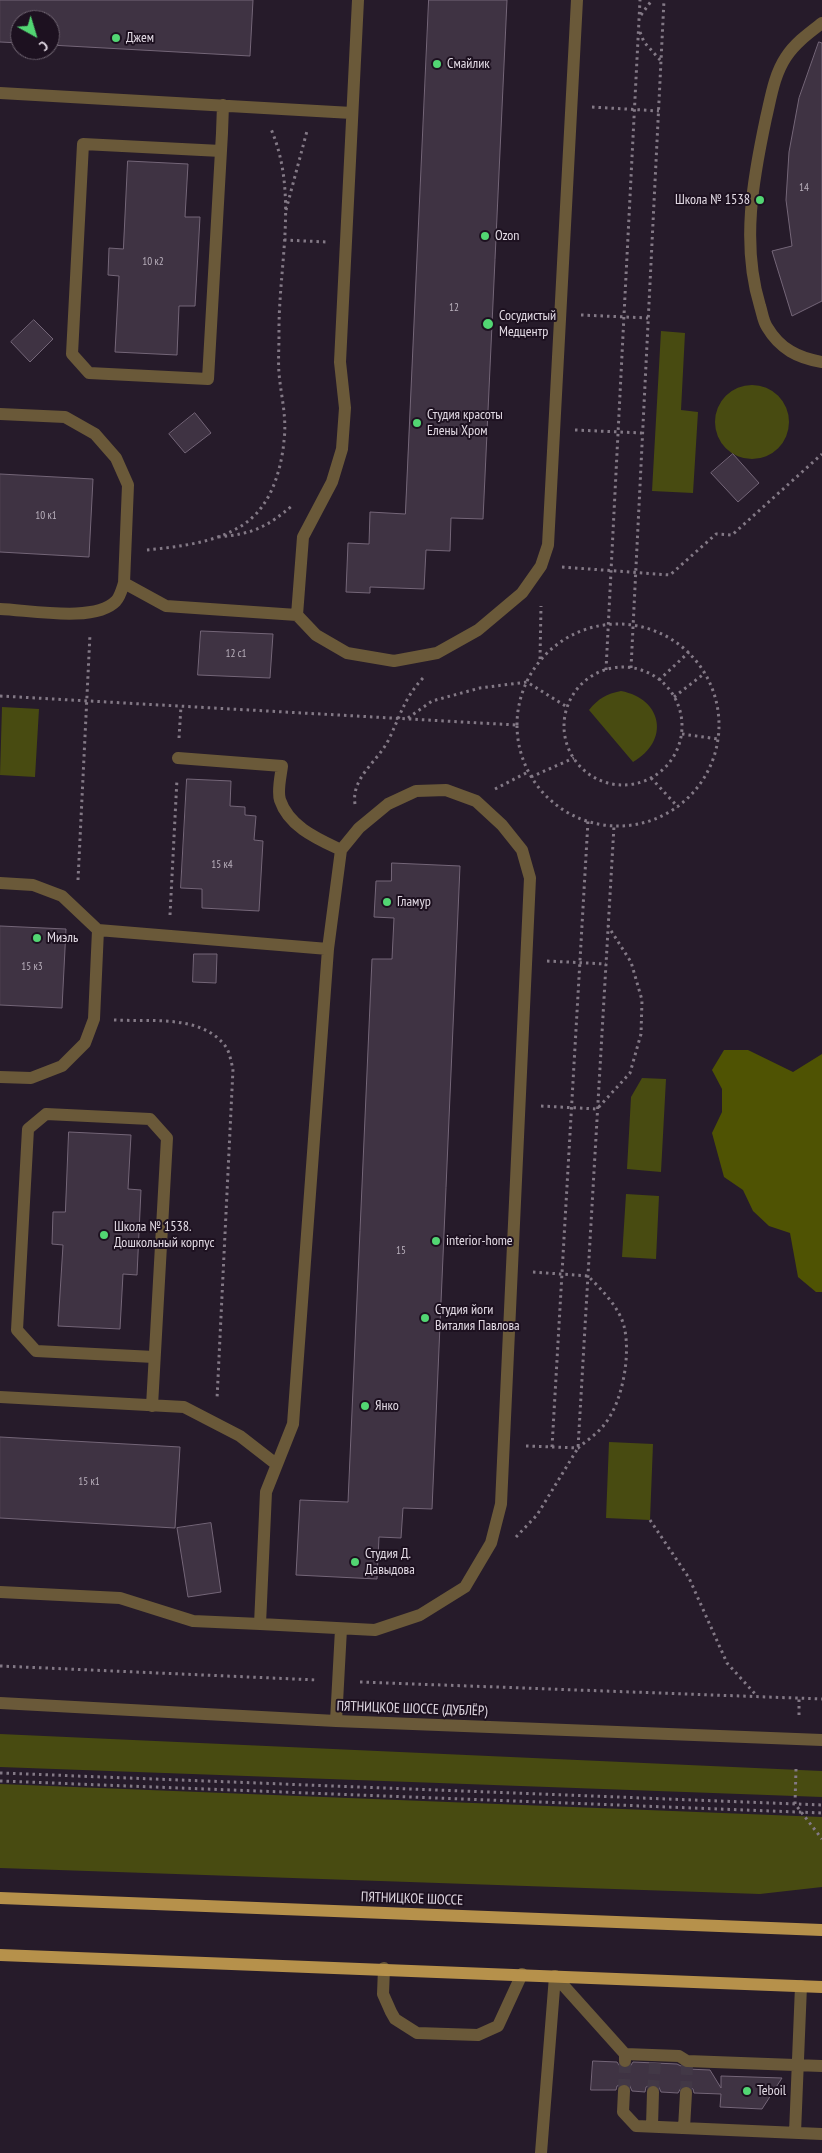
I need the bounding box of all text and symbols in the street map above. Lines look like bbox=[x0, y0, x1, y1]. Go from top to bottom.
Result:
north arrow bbox=[10, 10, 60, 60]
place label: Джем bbox=[126, 30, 154, 46]
marker: Джем bbox=[110, 32, 122, 44]
text: С bbox=[36, 37, 52, 55]
place label: Смайлик bbox=[447, 56, 490, 72]
marker: Смайлик bbox=[431, 58, 443, 70]
house number: 14 bbox=[799, 181, 809, 195]
place label: Школа № 1538 bbox=[675, 192, 750, 208]
marker: Школа № 1538 bbox=[754, 194, 766, 206]
place label: Ozon bbox=[495, 228, 520, 244]
marker: Ozon bbox=[479, 230, 491, 242]
house number: 10 к2 bbox=[142, 255, 164, 269]
house number: 12 bbox=[449, 301, 459, 315]
place label: Сосудистый Медцентр bbox=[499, 308, 556, 341]
marker: Сосудистый Медцентр bbox=[481, 317, 495, 331]
place label: Студия красоты Елены Хром bbox=[427, 407, 503, 440]
marker: Студия красоты Елены Хром bbox=[411, 417, 423, 429]
house number: 10 к1 bbox=[35, 509, 57, 523]
house number: 12 с1 bbox=[225, 647, 247, 661]
house number: 15 к4 bbox=[211, 858, 233, 872]
place label: Гламур bbox=[397, 894, 431, 910]
marker: Гламур bbox=[381, 896, 393, 908]
place label: Миэль bbox=[47, 930, 78, 946]
marker: Миэль bbox=[31, 932, 43, 944]
house number: 15 к3 bbox=[21, 960, 43, 974]
place label: Школа № 1538. Дошкольный корпус bbox=[114, 1219, 214, 1252]
marker: Школа № 1538. Дошкольный корпус bbox=[98, 1229, 110, 1241]
place label: interior-home bbox=[446, 1233, 513, 1249]
marker: interior-home bbox=[430, 1235, 442, 1247]
house number: 15 bbox=[396, 1244, 406, 1258]
place label: Студия йоги Виталия Павлова bbox=[435, 1302, 520, 1334]
marker: Студия йоги Виталия Павлова bbox=[419, 1312, 431, 1324]
place label: Янко bbox=[375, 1398, 399, 1414]
marker: Янко bbox=[359, 1400, 371, 1412]
house number: 15 к1 bbox=[78, 1475, 100, 1489]
place label: Студия Д. Давыдова bbox=[365, 1546, 415, 1578]
marker: Студия Д. Давыдова bbox=[349, 1556, 361, 1568]
street label: ПЯТНИЦКОЕ ШОССЕ (ДУБЛЁР) bbox=[336, 1698, 488, 1720]
street label: ПЯТНИЦКОЕ ШОССЕ bbox=[361, 1889, 463, 1909]
place label: Teboil bbox=[757, 2083, 786, 2099]
marker: Teboil bbox=[741, 2085, 753, 2097]

